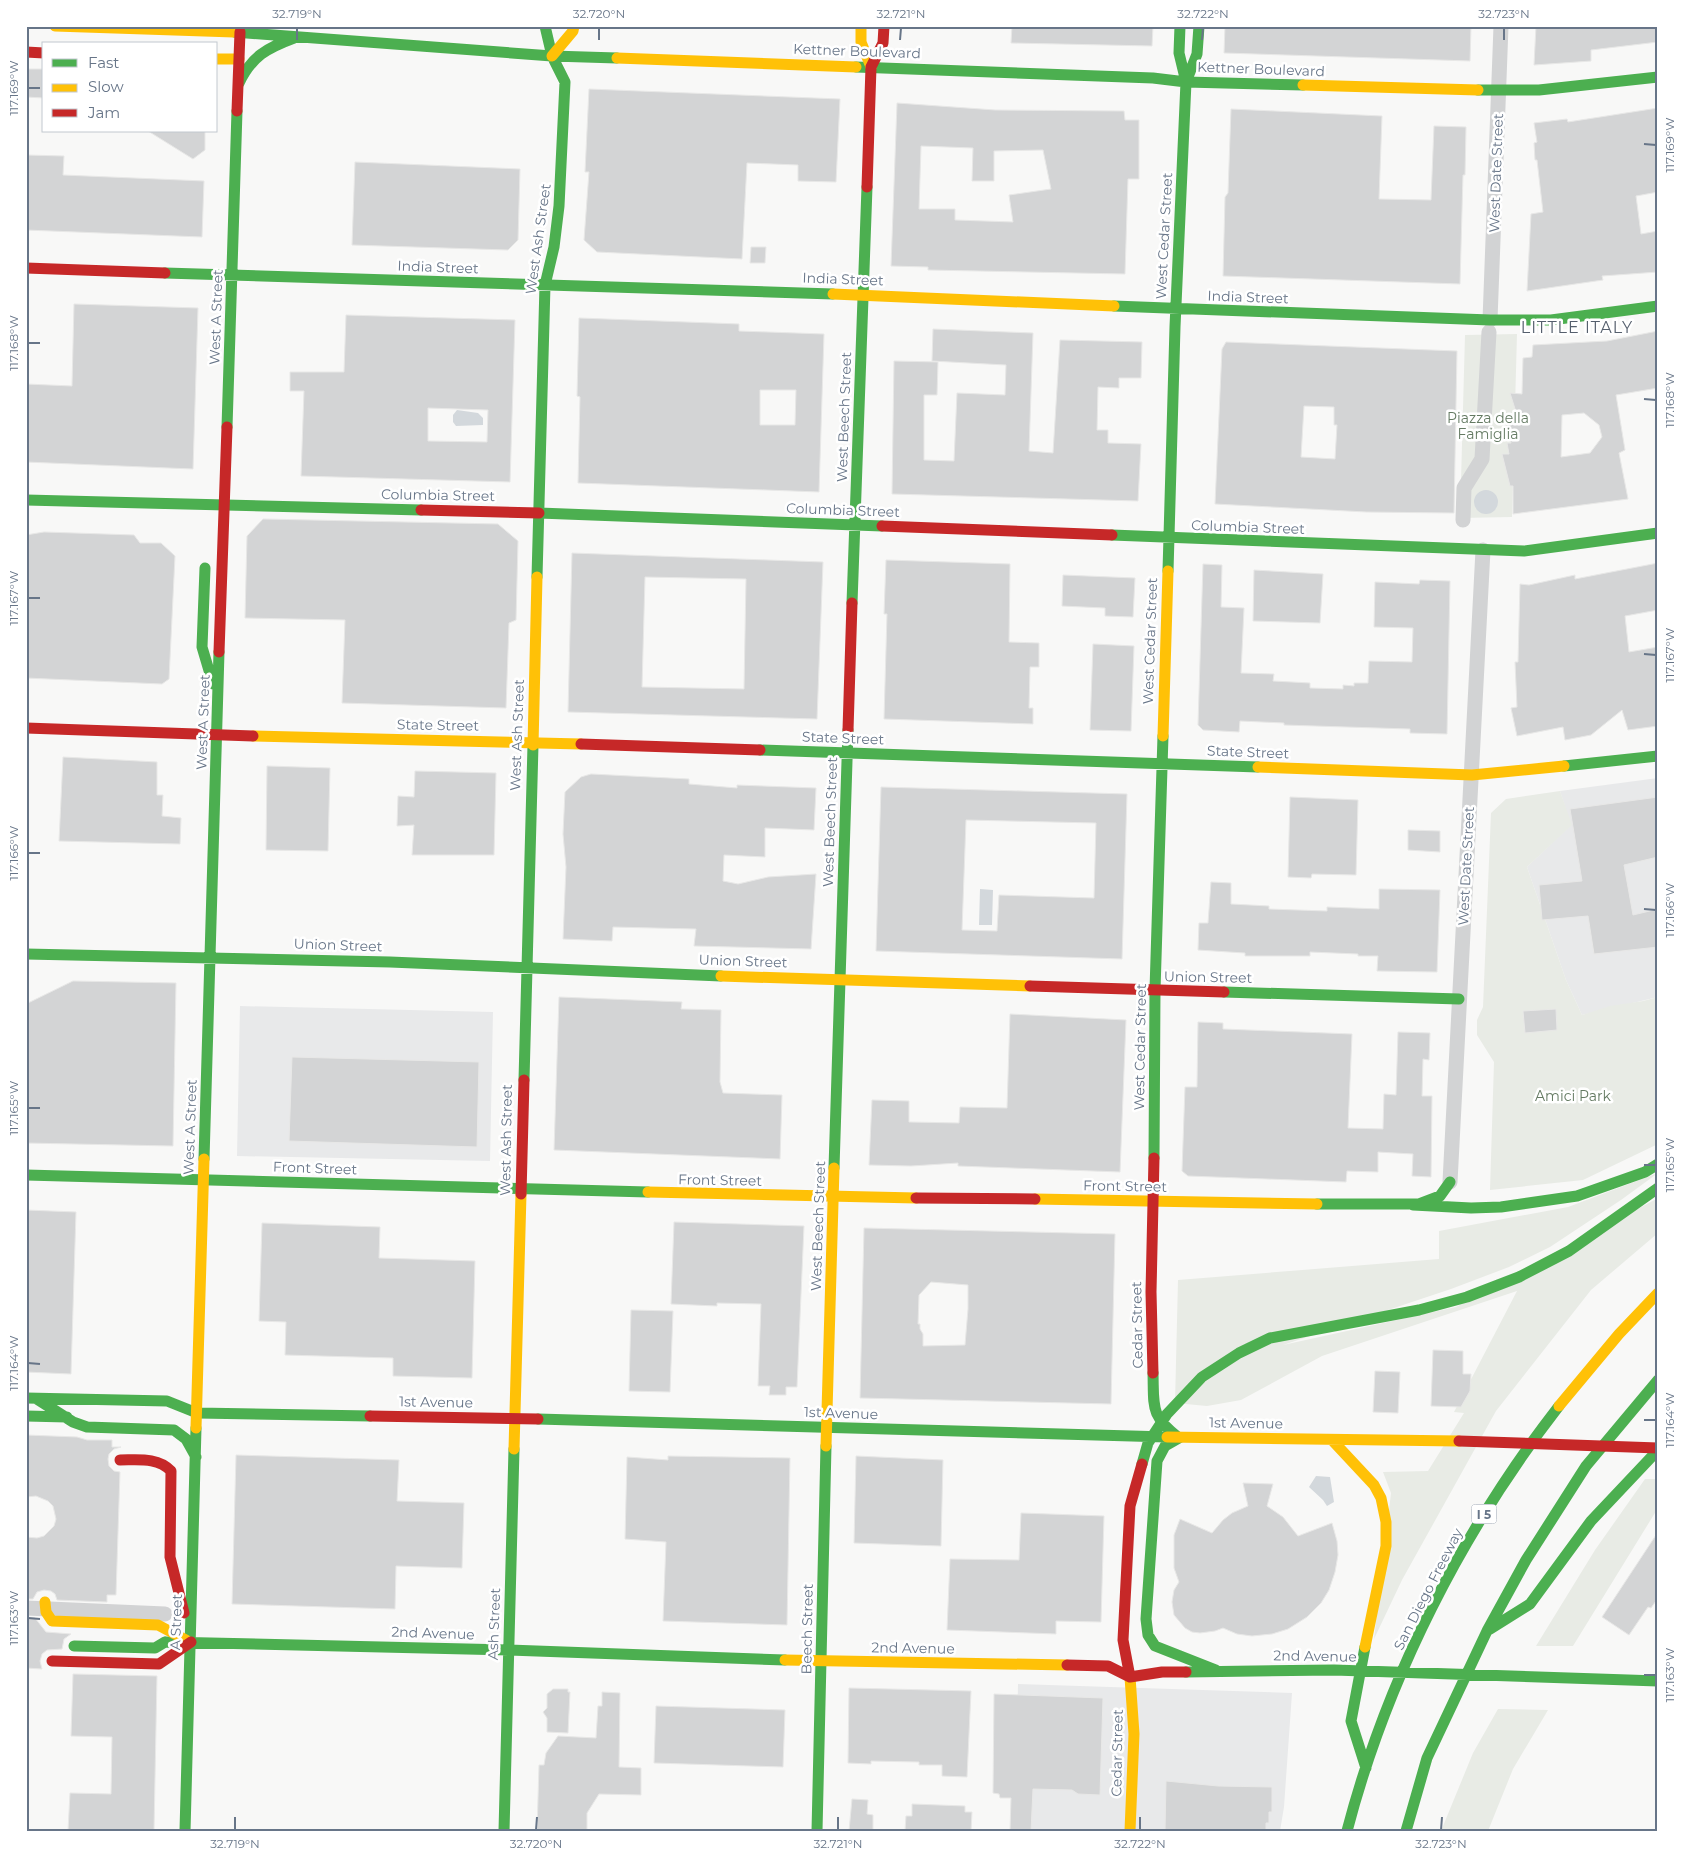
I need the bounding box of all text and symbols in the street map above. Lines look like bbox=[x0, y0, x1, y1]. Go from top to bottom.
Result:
text: 32.719°N bbox=[272, 6, 322, 21]
text: 32.720°N bbox=[573, 6, 625, 21]
text: 32.721°N bbox=[876, 6, 926, 21]
text: 32.722°N bbox=[1177, 6, 1229, 21]
text: 32.723°N bbox=[1478, 6, 1530, 21]
street label: Kettner Boulevard bbox=[793, 40, 921, 62]
legend bbox=[42, 42, 218, 132]
text: Fast bbox=[88, 53, 119, 72]
street label: Kettner Boulevard bbox=[1197, 58, 1325, 80]
text: 117.169°W bbox=[6, 60, 21, 116]
text: Slow bbox=[88, 77, 124, 96]
text: Jam bbox=[87, 103, 120, 122]
street label: West Date Street bbox=[1485, 113, 1507, 233]
text: 117.169°W bbox=[1662, 117, 1677, 173]
street label: West Cedar Street bbox=[1152, 172, 1176, 300]
street label: West Ash Street bbox=[521, 182, 555, 296]
street label: India Street bbox=[397, 257, 479, 277]
street label: West A Street bbox=[205, 269, 227, 365]
street label: India Street bbox=[802, 269, 884, 289]
street label: India Street bbox=[1207, 287, 1289, 307]
text: 117.168°W bbox=[6, 315, 21, 371]
district label: LITTLE ITALY bbox=[1521, 318, 1633, 337]
street label: West Beech Street bbox=[833, 351, 855, 482]
text: 117.168°W bbox=[1662, 372, 1677, 428]
park label: Piazza della Famiglia bbox=[1447, 409, 1529, 443]
street label: Columbia Street bbox=[381, 485, 495, 505]
street label: Columbia Street bbox=[786, 499, 901, 521]
street label: Columbia Street bbox=[1191, 516, 1306, 538]
text: 117.167°W bbox=[6, 571, 21, 625]
street label: West Cedar Street bbox=[1139, 577, 1161, 705]
text: 117.167°W bbox=[1662, 628, 1677, 682]
street label: West A Street bbox=[192, 674, 214, 770]
street label: West Ash Street bbox=[506, 679, 528, 791]
street label: State Street bbox=[397, 715, 480, 735]
street label: State Street bbox=[802, 728, 885, 748]
street label: State Street bbox=[1207, 742, 1290, 762]
street label: West Beech Street bbox=[819, 756, 841, 887]
street label: West Date Street bbox=[1454, 806, 1478, 926]
text: 117.166°W bbox=[6, 826, 21, 880]
text: 117.166°W bbox=[1662, 883, 1677, 937]
street label: Union Street bbox=[293, 934, 383, 956]
street label: Union Street bbox=[698, 950, 788, 972]
street label: Union Street bbox=[1164, 967, 1253, 987]
street label: West Cedar Street bbox=[1130, 983, 1150, 1111]
street label: West A Street bbox=[179, 1079, 201, 1175]
text: 117.165°W bbox=[6, 1081, 21, 1135]
street label: West Ash Street bbox=[496, 1084, 516, 1196]
park label: Amici Park bbox=[1535, 1087, 1612, 1105]
text: 117.165°W bbox=[1662, 1138, 1677, 1192]
street label: Front Street bbox=[273, 1158, 358, 1178]
street label: West Beech Street bbox=[807, 1160, 829, 1291]
street label: Front Street bbox=[678, 1170, 763, 1190]
street label: Front Street bbox=[1083, 1176, 1168, 1196]
street label: Cedar Street bbox=[1127, 1281, 1147, 1369]
text: 117.164°W bbox=[6, 1335, 21, 1391]
street label: 1st Avenue bbox=[399, 1392, 473, 1412]
text: 117.164°W bbox=[1662, 1392, 1677, 1448]
street label: 1st Avenue bbox=[804, 1403, 878, 1423]
street label: 1st Avenue bbox=[1209, 1413, 1283, 1433]
road number: I 5 bbox=[1472, 1505, 1496, 1524]
street label: San Diego Freeway bbox=[1389, 1525, 1467, 1653]
street label: Beech Street bbox=[797, 1583, 817, 1675]
street label: Ash Street bbox=[484, 1587, 504, 1660]
text: 117.163°W bbox=[6, 1591, 21, 1645]
street label: A Street bbox=[166, 1593, 186, 1650]
street label: 2nd Avenue bbox=[391, 1623, 475, 1643]
street label: 2nd Avenue bbox=[871, 1638, 955, 1658]
street label: 2nd Avenue bbox=[1273, 1646, 1357, 1666]
text: 117.163°W bbox=[1662, 1648, 1677, 1702]
street label: Cedar Street bbox=[1107, 1709, 1127, 1797]
text: 32.719°N bbox=[210, 1836, 260, 1851]
text: 32.720°N bbox=[510, 1836, 562, 1851]
text: 32.721°N bbox=[813, 1836, 863, 1851]
text: 32.722°N bbox=[1114, 1836, 1166, 1851]
text: 32.723°N bbox=[1415, 1836, 1467, 1851]

